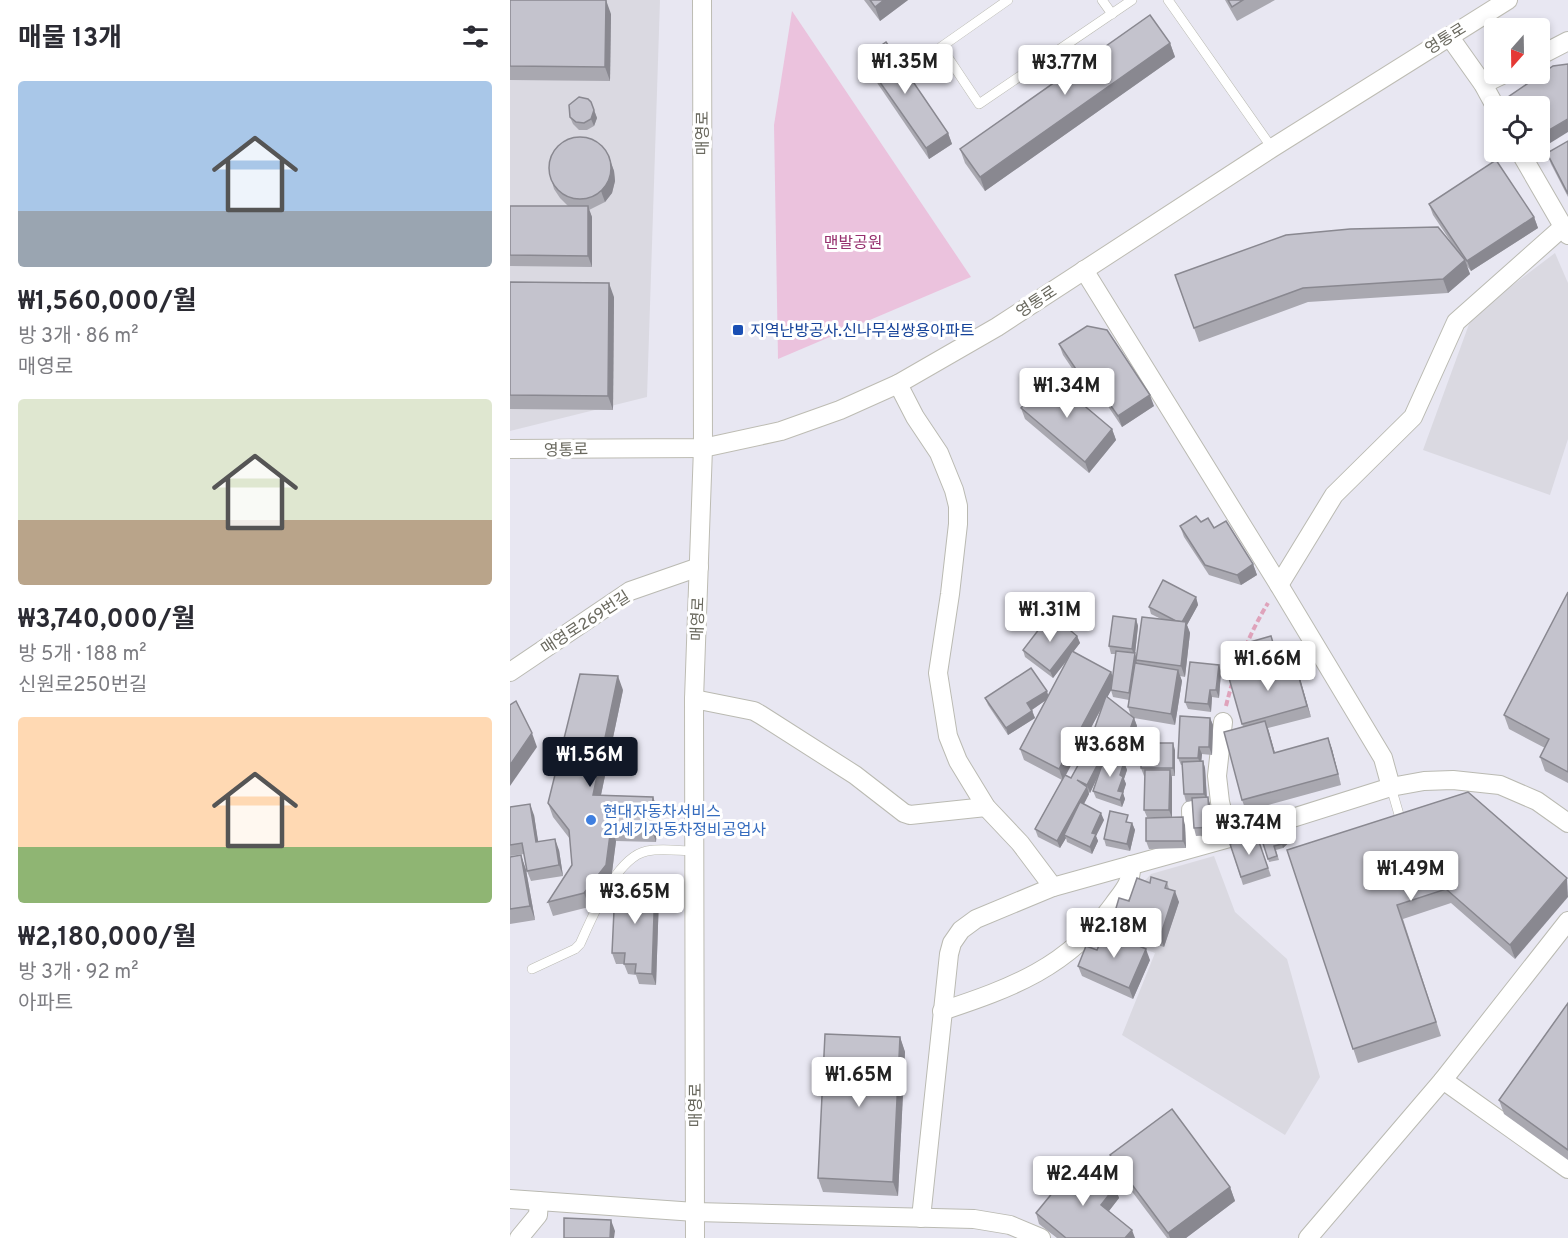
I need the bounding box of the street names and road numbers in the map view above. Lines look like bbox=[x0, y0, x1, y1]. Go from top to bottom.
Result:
street label: 영통로 bbox=[1422, 19, 1470, 60]
street label: 매영로 bbox=[694, 111, 714, 155]
street label: 영통로 bbox=[1013, 282, 1061, 323]
street label: 영통로 bbox=[544, 441, 589, 461]
street label: 매영로269번길 bbox=[538, 588, 634, 660]
street label: 매영로 bbox=[688, 596, 710, 641]
street label: 매영로 bbox=[687, 1083, 707, 1127]

